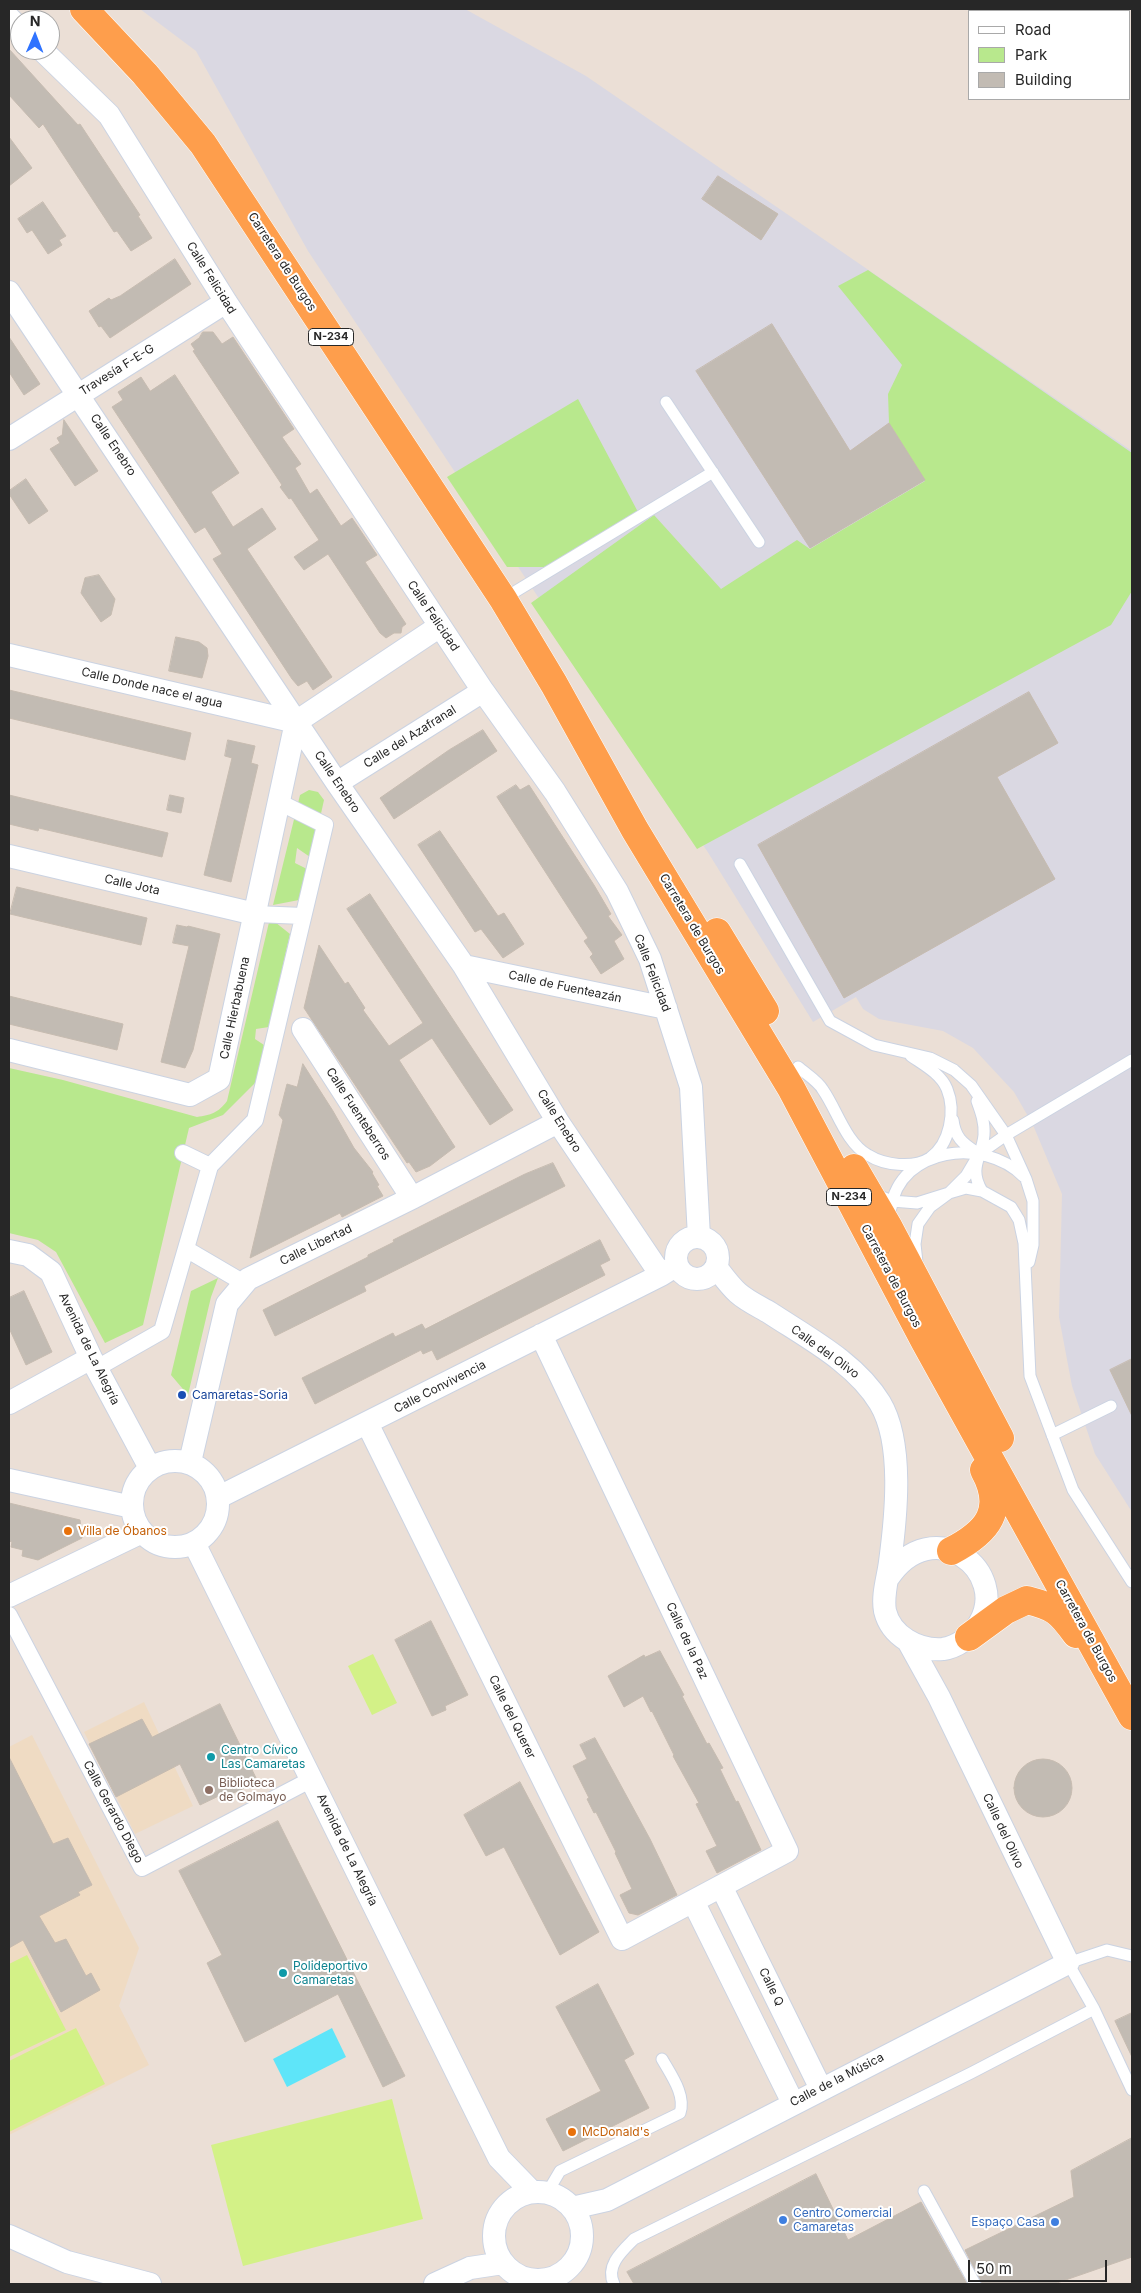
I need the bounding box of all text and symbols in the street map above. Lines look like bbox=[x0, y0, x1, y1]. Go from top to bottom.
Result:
north arrow bbox=[10, 10, 60, 60]
legend bbox=[968, 10, 1131, 100]
text: N bbox=[30, 12, 41, 29]
text: Road bbox=[1015, 20, 1051, 39]
text: Park bbox=[1015, 45, 1047, 64]
text: Building bbox=[1015, 70, 1072, 89]
street label: Carretera de Burgos bbox=[245, 210, 319, 314]
street label: Calle Felicidad bbox=[183, 239, 239, 317]
road number: N-234 bbox=[308, 328, 354, 346]
street label: Travesía F-E-G bbox=[77, 341, 157, 399]
street label: Calle Enebro bbox=[87, 411, 139, 479]
street label: Calle Felicidad bbox=[404, 578, 462, 654]
street label: Calle Donde nace el agua bbox=[80, 665, 224, 711]
street label: Calle del Azafranal bbox=[361, 703, 459, 771]
street label: Calle Enebro bbox=[311, 748, 363, 816]
street label: Carretera de Burgos bbox=[656, 871, 728, 977]
street label: Calle Jota bbox=[103, 872, 161, 898]
street label: Calle Felicidad bbox=[631, 932, 673, 1014]
street label: Calle Hierbabuena bbox=[217, 955, 253, 1061]
street label: Calle de Fuenteazán bbox=[507, 968, 623, 1006]
street label: Calle Fuenteberros bbox=[323, 1065, 393, 1163]
street label: Calle Enebro bbox=[534, 1087, 584, 1155]
road number: N-234 bbox=[826, 1188, 872, 1206]
street label: Calle Libertad bbox=[278, 1221, 354, 1269]
street label: Carretera de Burgos bbox=[858, 1222, 924, 1330]
street label: Avenida de La Alegría bbox=[56, 1291, 122, 1407]
street label: Calle del Olivo bbox=[788, 1322, 862, 1382]
street label: Calle Convivencia bbox=[392, 1358, 488, 1416]
place label: Camaretas-Soria bbox=[192, 1388, 288, 1402]
marker: Camaretas-Soria bbox=[176, 1389, 188, 1401]
place label: Villa de Óbanos bbox=[78, 1524, 167, 1538]
marker: Villa de Óbanos bbox=[62, 1525, 74, 1537]
street label: Carretera de Burgos bbox=[1052, 1577, 1120, 1685]
street label: Calle de la Paz bbox=[663, 1600, 711, 1682]
street label: Calle del Querer bbox=[485, 1673, 539, 1761]
place label: Centro Cívico Las Camaretas bbox=[221, 1743, 305, 1771]
marker: Centro Cívico Las Camaretas bbox=[205, 1751, 217, 1763]
street label: Calle Gerardo Diego bbox=[80, 1758, 146, 1866]
place label: Biblioteca de Golmayo bbox=[219, 1776, 287, 1804]
marker: Biblioteca de Golmayo bbox=[203, 1784, 215, 1796]
street label: Calle del Olivo bbox=[979, 1791, 1027, 1871]
street label: Avenida de La Alegría bbox=[314, 1792, 380, 1908]
place label: Polideportivo Camaretas bbox=[293, 1959, 368, 1987]
street label: Calle Q bbox=[756, 1965, 786, 2009]
marker: Polideportivo Camaretas bbox=[277, 1967, 289, 1979]
street label: Calle de la Música bbox=[788, 2050, 886, 2110]
place label: McDonald's bbox=[582, 2125, 650, 2139]
marker: McDonald's bbox=[566, 2126, 578, 2138]
place label: Centro Comercial Camaretas bbox=[793, 2206, 892, 2234]
marker: Centro Comercial Camaretas bbox=[777, 2214, 789, 2226]
place label: Espaço Casa bbox=[971, 2215, 1045, 2229]
marker: Espaço Casa bbox=[1049, 2216, 1061, 2228]
scale bar bbox=[971, 2250, 1110, 2282]
text: 50 m bbox=[976, 2259, 1012, 2278]

